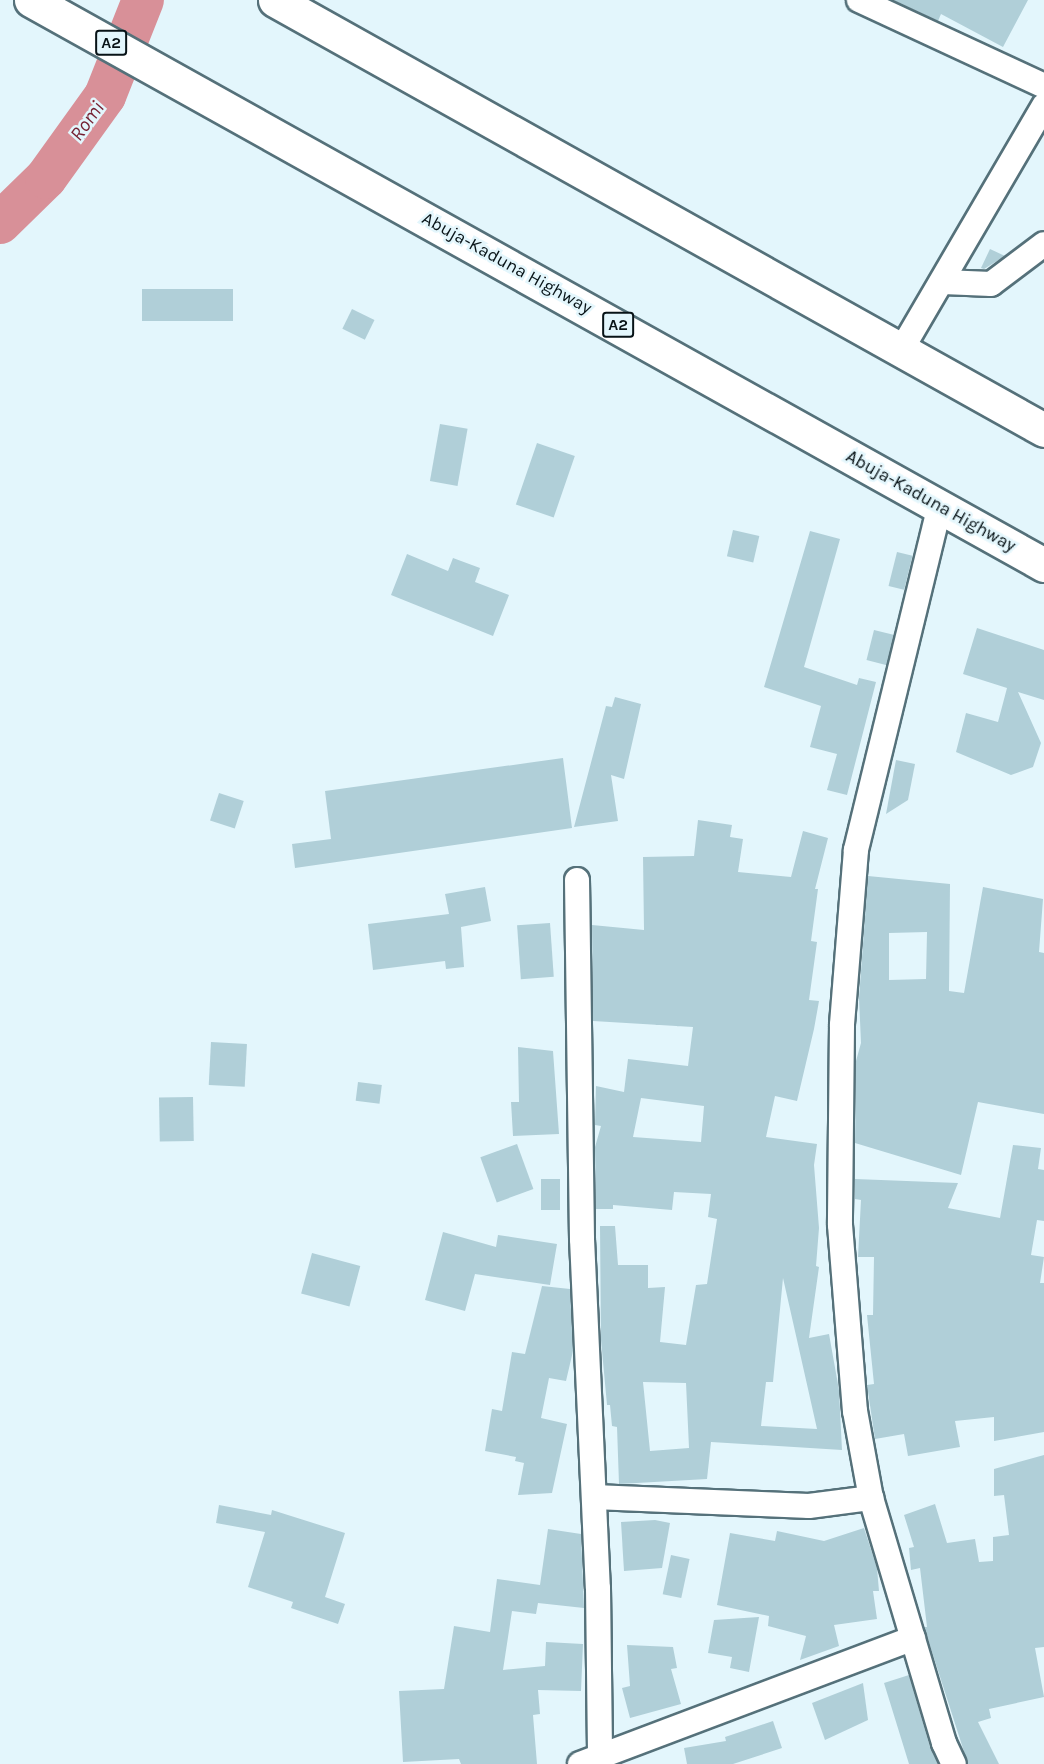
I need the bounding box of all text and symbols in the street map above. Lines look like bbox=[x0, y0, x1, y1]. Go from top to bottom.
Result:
road number: A2 bbox=[94, 30, 128, 56]
water label: Romi bbox=[65, 97, 109, 145]
street label: Abuja-Kaduna Highway bbox=[418, 207, 596, 319]
road number: A2 bbox=[602, 312, 634, 338]
street label: Abuja-Kaduna Highway bbox=[842, 445, 1020, 557]

